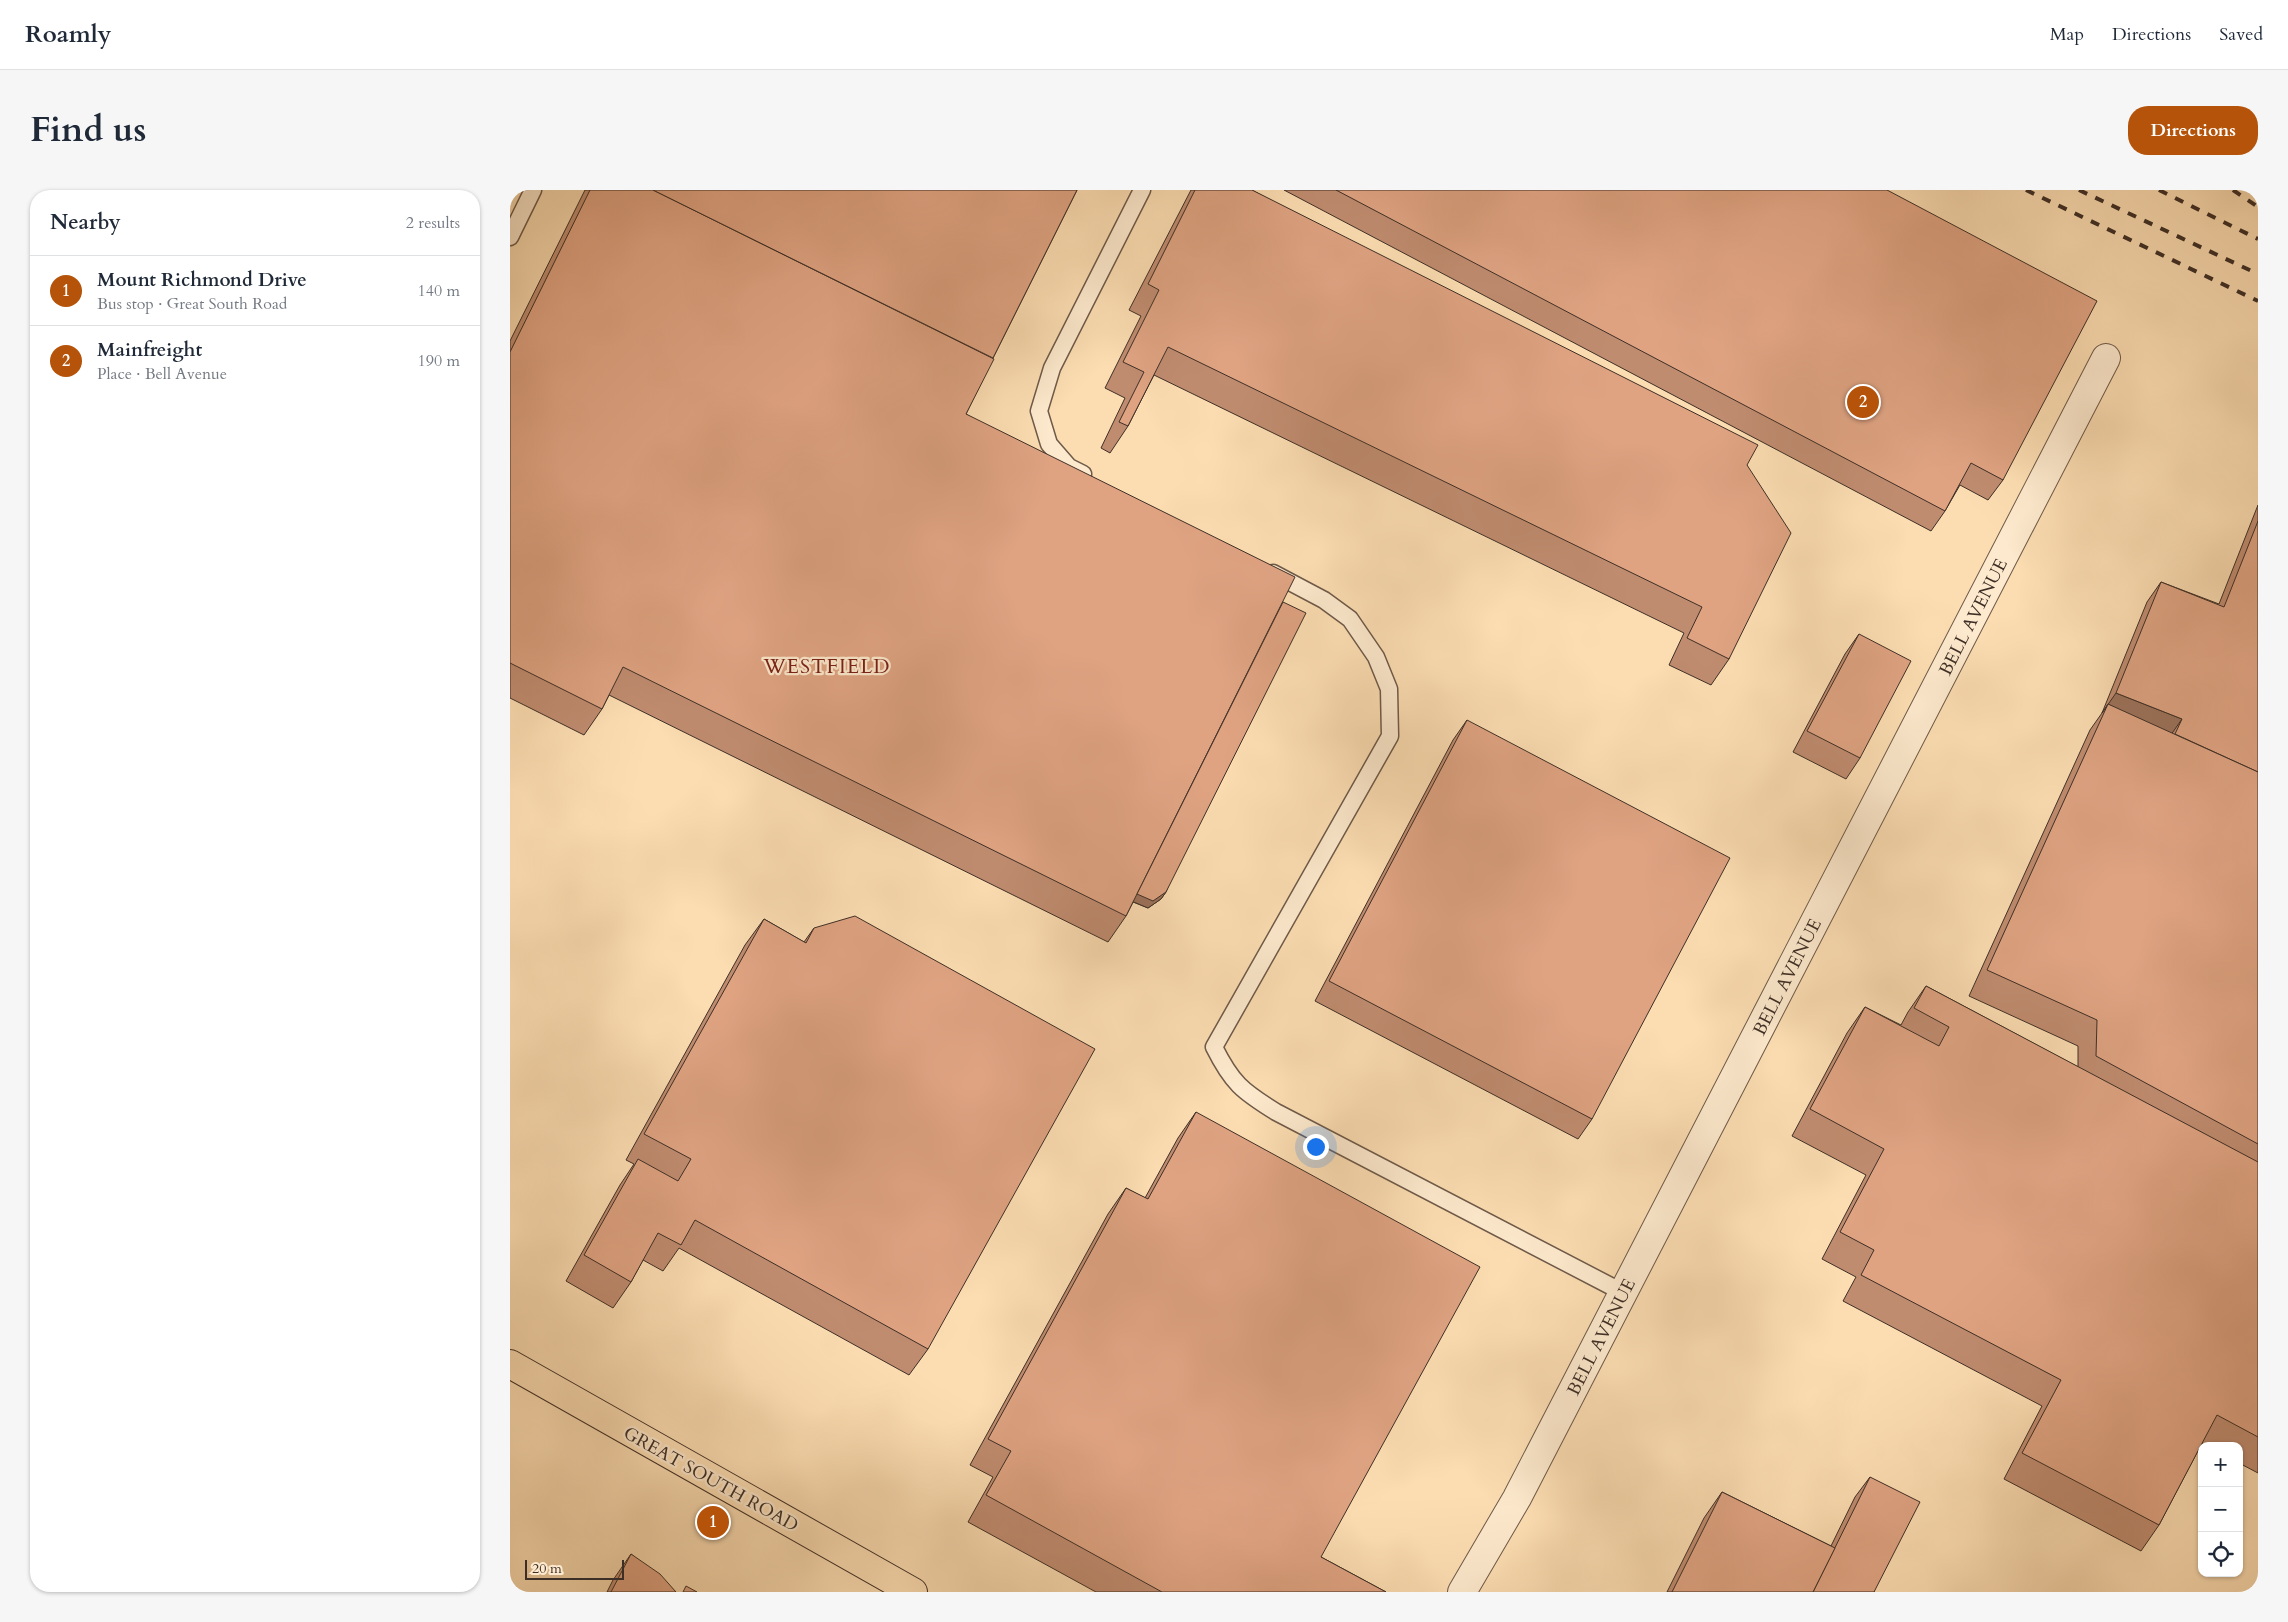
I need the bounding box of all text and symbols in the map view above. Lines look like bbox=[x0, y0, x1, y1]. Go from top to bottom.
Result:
text: Roamly bbox=[25, 18, 111, 51]
text: Map bbox=[2050, 22, 2084, 47]
text: Directions bbox=[2112, 22, 2191, 47]
text: Saved bbox=[2219, 22, 2263, 47]
text: Find us bbox=[30, 106, 146, 154]
button: Directions bbox=[2128, 106, 2258, 155]
text: Nearby bbox=[50, 208, 121, 237]
text: 2 results bbox=[406, 212, 460, 234]
text: Mount Richmond Drive bbox=[97, 267, 307, 293]
text: 1 bbox=[62, 280, 70, 302]
text: 140 m bbox=[418, 280, 460, 302]
text: Bus stop · Great South Road bbox=[97, 293, 287, 315]
text: Mainfreight bbox=[97, 337, 202, 363]
text: 2 bbox=[62, 350, 70, 372]
text: 190 m bbox=[418, 350, 460, 372]
text: Place · Bell Avenue bbox=[97, 363, 227, 385]
pin: 2 bbox=[1847, 383, 1879, 421]
street label: BELL AVENUE bbox=[1933, 554, 2014, 680]
district label: WESTFIELD bbox=[762, 653, 891, 680]
street label: BELL AVENUE bbox=[1747, 914, 1828, 1040]
your location bbox=[1303, 1134, 1329, 1160]
street label: BELL AVENUE bbox=[1561, 1274, 1642, 1400]
street label: GREAT SOUTH ROAD bbox=[619, 1421, 803, 1538]
map controls bbox=[2198, 1442, 2243, 1577]
button: + bbox=[2198, 1442, 2243, 1487]
button: − bbox=[2198, 1487, 2243, 1532]
pin: 1 bbox=[697, 1503, 729, 1541]
button: locate bbox=[2198, 1532, 2243, 1577]
scale bar bbox=[525, 1557, 624, 1580]
text: 20 m bbox=[532, 1559, 562, 1578]

